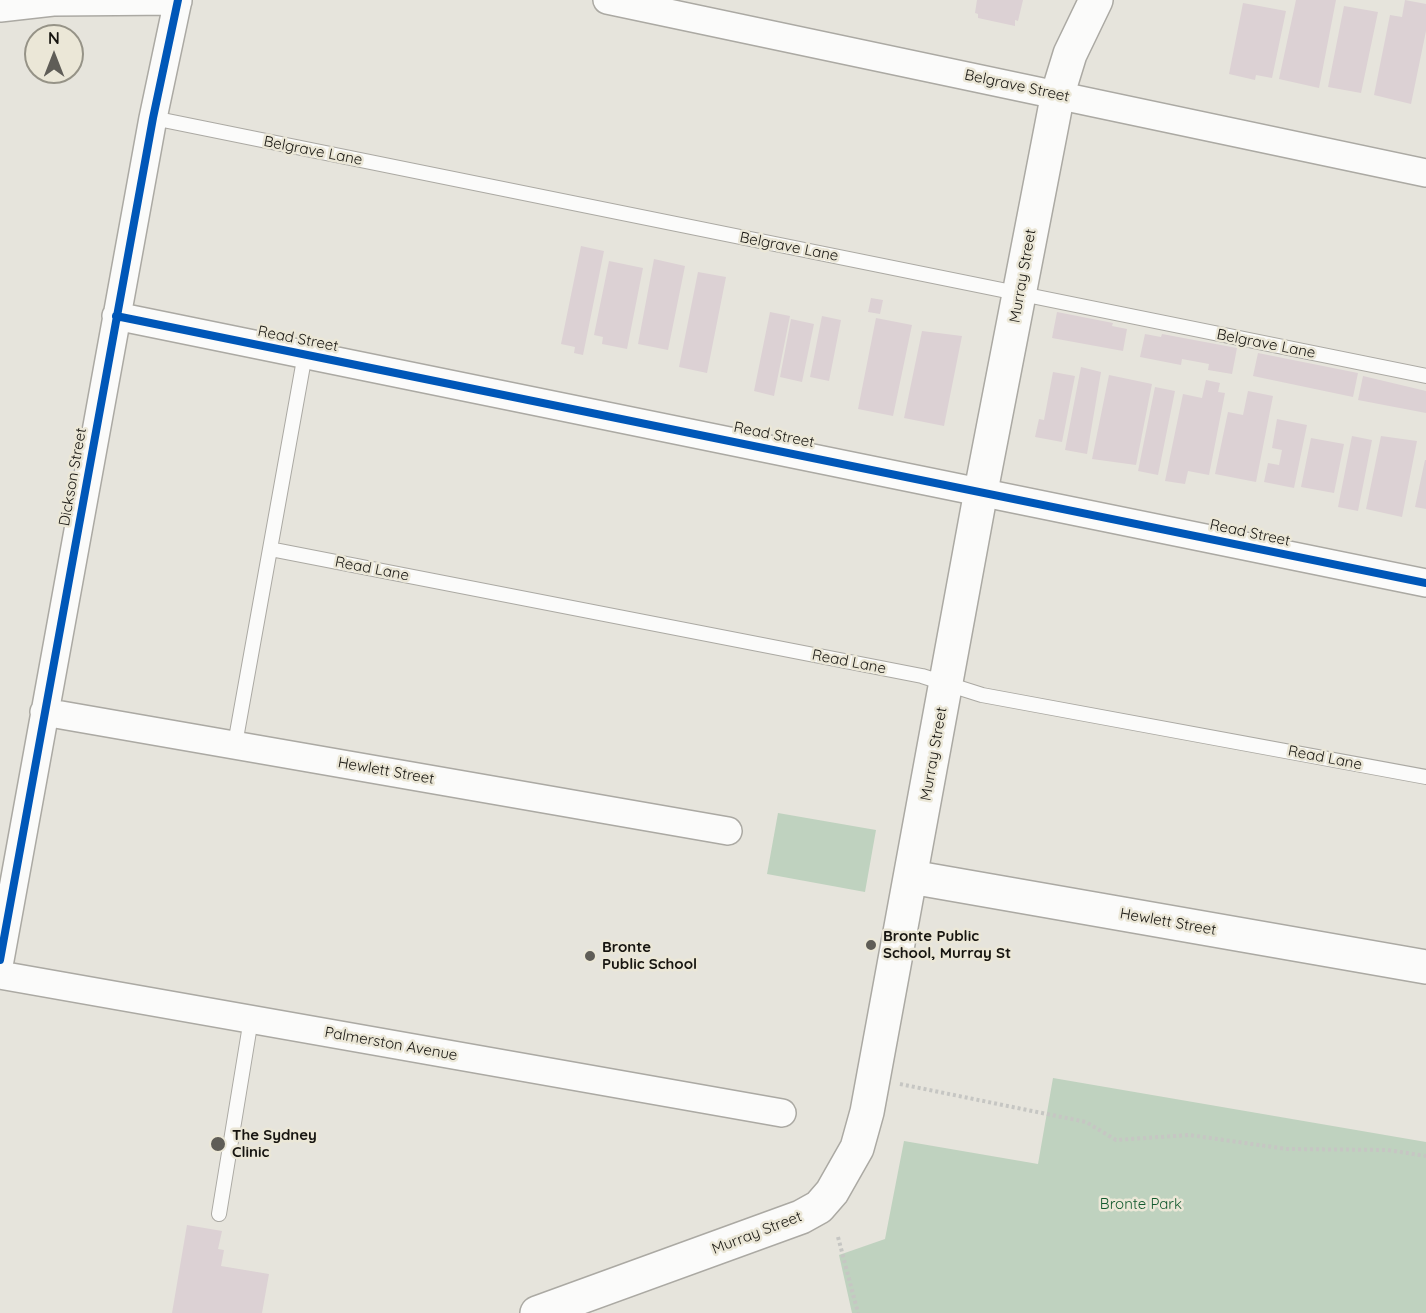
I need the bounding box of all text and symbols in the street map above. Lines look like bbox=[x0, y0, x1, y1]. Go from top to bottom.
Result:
north arrow bbox=[24, 24, 84, 84]
text: N bbox=[48, 28, 60, 48]
street label: Belgrave Street bbox=[963, 66, 1071, 106]
street label: Belgrave Lane bbox=[262, 133, 364, 169]
street label: Murray Street bbox=[1006, 228, 1040, 324]
street label: Belgrave Lane bbox=[738, 229, 840, 265]
street label: Read Street bbox=[256, 322, 340, 356]
street label: Belgrave Lane bbox=[1215, 326, 1317, 362]
street label: Read Street bbox=[732, 418, 816, 452]
street label: Dickson Street bbox=[55, 426, 91, 528]
street label: Read Street bbox=[1208, 516, 1292, 550]
street label: Read Lane bbox=[333, 553, 411, 585]
street label: Read Lane bbox=[810, 646, 888, 678]
street label: Murray Street bbox=[917, 706, 951, 802]
street label: Read Lane bbox=[1286, 742, 1364, 774]
street label: Hewlett Street bbox=[336, 754, 436, 788]
street label: Hewlett Street bbox=[1118, 905, 1218, 939]
place label: Bronte Public School, Murray St bbox=[883, 927, 1011, 962]
place label: Bronte Public School bbox=[602, 938, 697, 973]
marker: Bronte Public School, Murray St bbox=[864, 938, 878, 952]
marker: Bronte Public School bbox=[583, 949, 597, 963]
street label: Palmerston Avenue bbox=[323, 1023, 459, 1065]
place label: The Sydney Clinic bbox=[232, 1126, 317, 1161]
marker: The Sydney Clinic bbox=[209, 1135, 227, 1153]
park label: Bronte Park bbox=[1100, 1195, 1182, 1213]
street label: Murray Street bbox=[709, 1208, 805, 1258]

